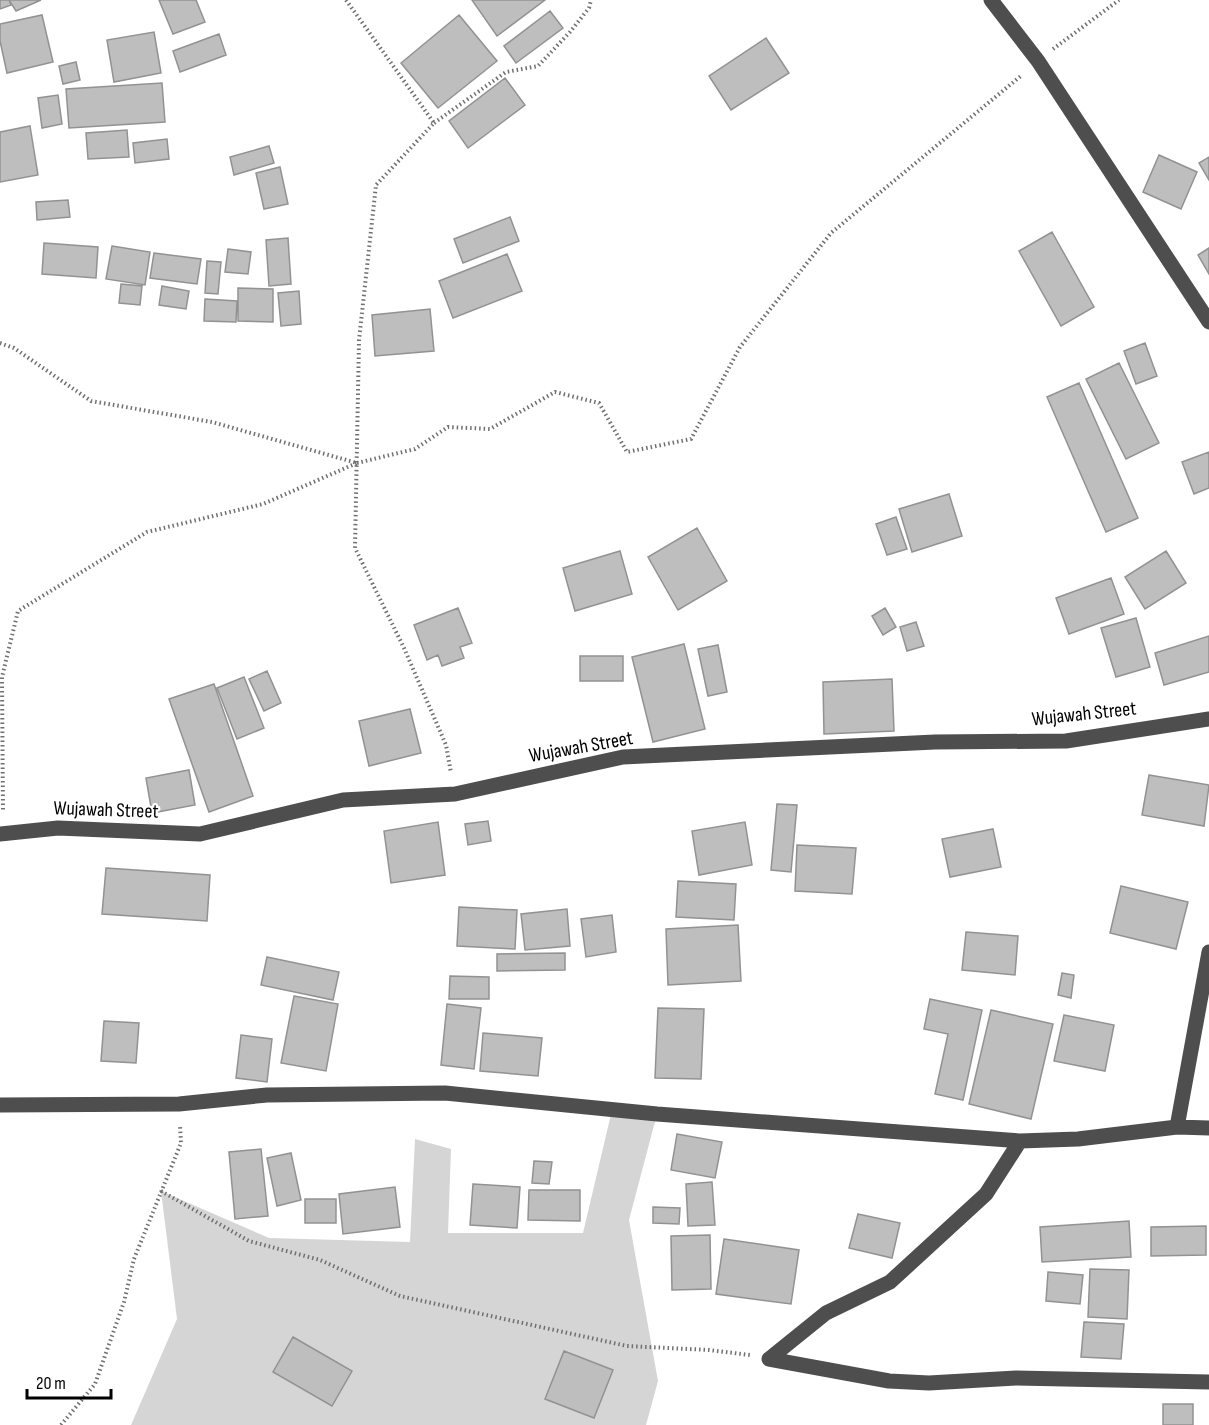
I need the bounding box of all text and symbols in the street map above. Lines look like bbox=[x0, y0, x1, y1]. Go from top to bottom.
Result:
street label: Wujawah Street bbox=[1031, 697, 1137, 731]
street label: Wujawah Street bbox=[527, 726, 635, 768]
street label: Wujawah Street bbox=[53, 796, 159, 824]
scale bar bbox=[27, 1362, 111, 1400]
text: 20 m bbox=[36, 1373, 66, 1394]

